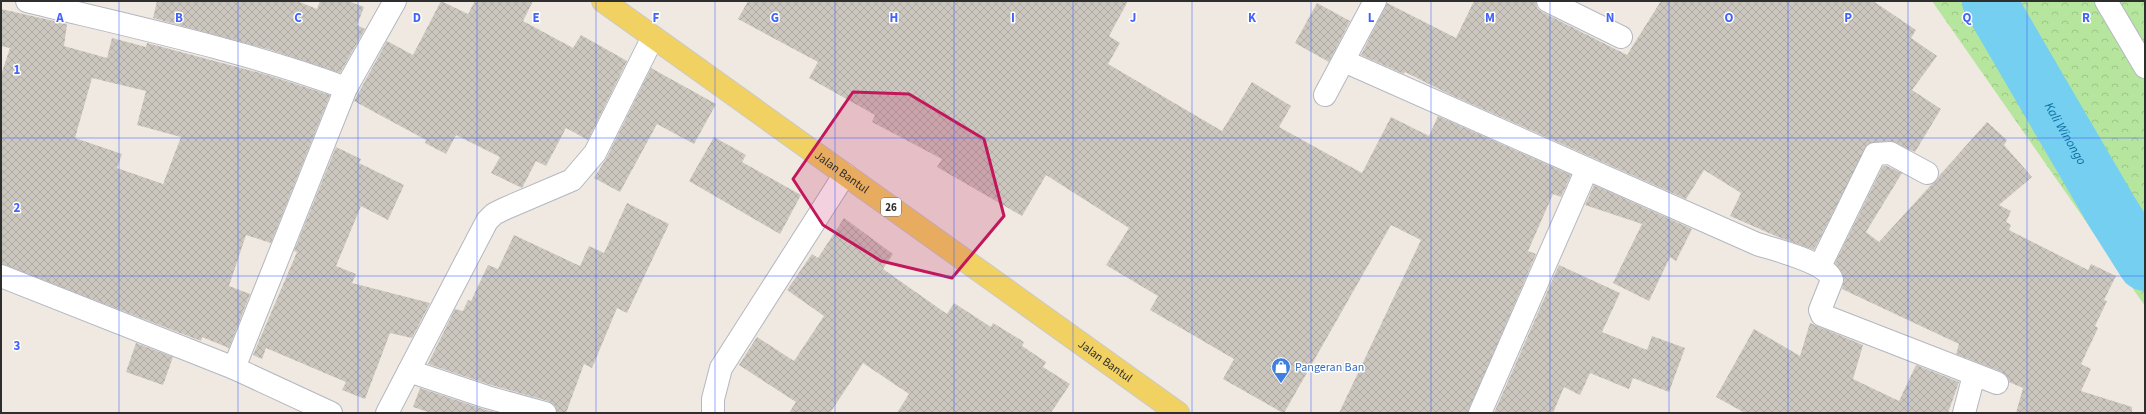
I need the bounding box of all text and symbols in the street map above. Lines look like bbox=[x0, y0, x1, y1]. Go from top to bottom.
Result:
text: A bbox=[55, 9, 64, 27]
text: B bbox=[175, 9, 183, 27]
text: C bbox=[294, 9, 302, 27]
text: D bbox=[413, 9, 421, 27]
text: E bbox=[532, 9, 540, 27]
text: F bbox=[653, 9, 660, 27]
text: G bbox=[771, 9, 779, 27]
text: H bbox=[890, 9, 898, 27]
text: I bbox=[1011, 9, 1015, 27]
text: J bbox=[1130, 9, 1136, 27]
text: K bbox=[1248, 9, 1257, 27]
text: L bbox=[1368, 9, 1375, 27]
text: M bbox=[1485, 9, 1495, 27]
text: N bbox=[1606, 9, 1614, 27]
text: O bbox=[1725, 9, 1734, 27]
text: P bbox=[1844, 9, 1852, 27]
text: Q bbox=[1963, 9, 1972, 27]
text: R bbox=[2082, 9, 2090, 27]
text: 1 bbox=[14, 61, 21, 79]
water label: Kali Winongo bbox=[2040, 99, 2091, 169]
street label: Jalan Bantul bbox=[811, 147, 872, 198]
road number: 26 bbox=[881, 198, 901, 216]
text: 2 bbox=[14, 199, 21, 217]
street label: Jalan Bantul bbox=[1074, 336, 1136, 387]
text: 3 bbox=[14, 337, 21, 355]
shop icon: Pangeran Ban bbox=[1270, 356, 1292, 384]
place label: Pangeran Ban bbox=[1295, 359, 1364, 376]

